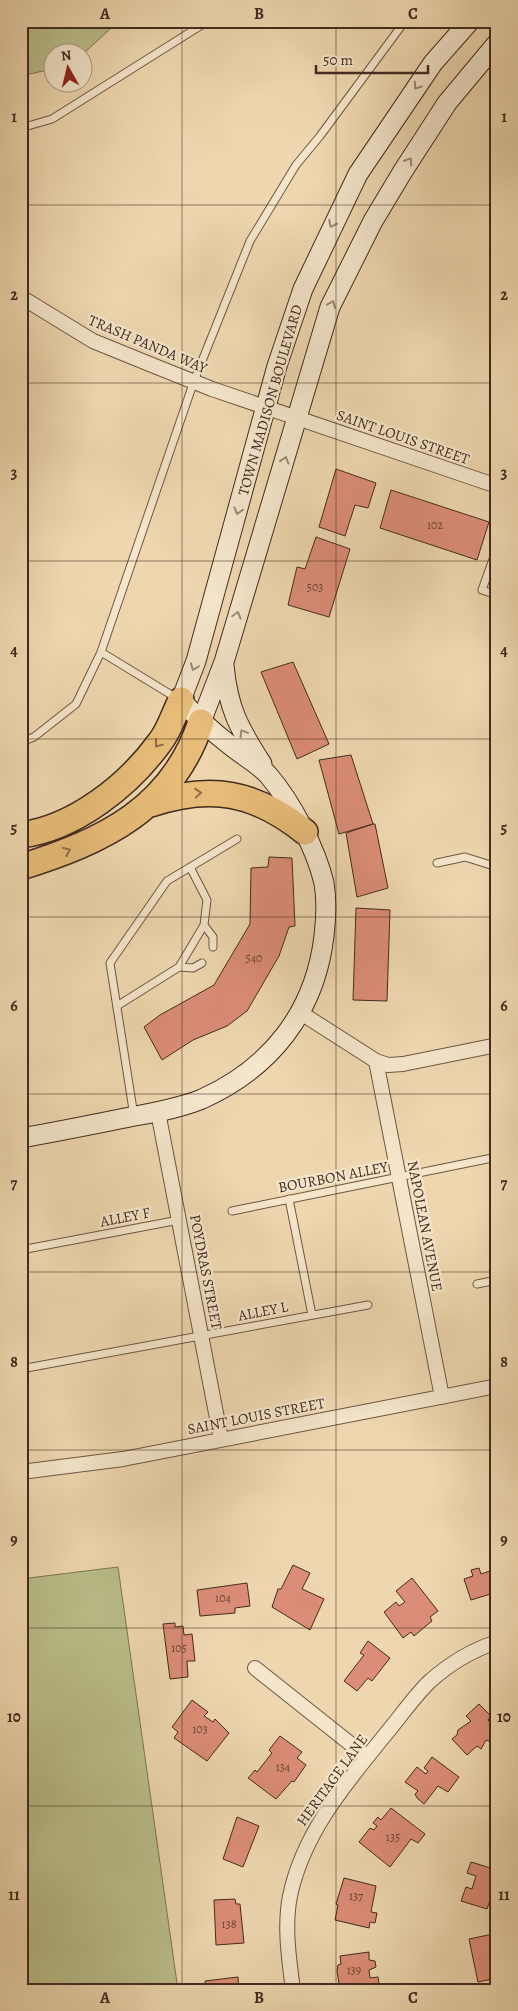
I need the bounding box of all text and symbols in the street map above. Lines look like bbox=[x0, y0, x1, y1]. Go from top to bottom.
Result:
text: A bbox=[99, 3, 111, 25]
text: B bbox=[254, 3, 264, 25]
text: C bbox=[408, 3, 418, 25]
north arrow bbox=[42, 42, 92, 92]
scale bar bbox=[316, 42, 428, 74]
text: N bbox=[60, 46, 73, 66]
text: 50 m bbox=[323, 50, 353, 70]
one-way arrow bbox=[414, 80, 423, 90]
text: 1 bbox=[11, 106, 17, 128]
text: 1 bbox=[501, 106, 507, 128]
one-way arrow bbox=[403, 158, 412, 167]
one-way arrow bbox=[328, 219, 338, 228]
text: 2 bbox=[10, 284, 18, 306]
text: 2 bbox=[500, 284, 508, 306]
one-way arrow bbox=[325, 300, 336, 309]
street label: TOWN MADISON BOULEVARD bbox=[233, 302, 307, 498]
street label: TRASH PANDA WAY bbox=[85, 310, 211, 378]
street label: SAINT LOUIS STREET bbox=[334, 405, 473, 469]
one-way arrow bbox=[279, 456, 289, 464]
text: 3 bbox=[11, 462, 18, 484]
text: 3 bbox=[501, 462, 508, 484]
one-way arrow bbox=[234, 507, 244, 515]
house number: 102 bbox=[427, 517, 443, 533]
house number: 503 bbox=[307, 579, 323, 595]
one-way arrow bbox=[231, 611, 241, 619]
text: 4 bbox=[10, 640, 18, 662]
text: 4 bbox=[500, 640, 508, 662]
one-way arrow bbox=[189, 663, 199, 671]
one-way arrow bbox=[239, 730, 249, 739]
one-way arrow bbox=[156, 738, 164, 747]
one-way arrow bbox=[194, 788, 202, 799]
text: 5 bbox=[11, 817, 18, 839]
text: 5 bbox=[501, 817, 508, 839]
one-way arrow bbox=[62, 847, 71, 857]
house number: 540 bbox=[246, 950, 263, 966]
text: 6 bbox=[10, 995, 18, 1017]
text: 6 bbox=[500, 995, 508, 1017]
street label: BOURBON ALLEY bbox=[276, 1156, 391, 1197]
street label: NAPOLEAN AVENUE bbox=[403, 1159, 447, 1293]
text: 7 bbox=[11, 1173, 18, 1195]
text: 7 bbox=[501, 1173, 508, 1195]
street label: ALLEY F bbox=[97, 1202, 152, 1232]
street label: POYDRAS STREET bbox=[185, 1213, 227, 1332]
street label: ALLEY L bbox=[235, 1296, 290, 1326]
text: 8 bbox=[10, 1351, 18, 1373]
text: 8 bbox=[500, 1351, 508, 1373]
street label: SAINT LOUIS STREET bbox=[186, 1393, 327, 1439]
text: 9 bbox=[10, 1529, 18, 1551]
text: 9 bbox=[500, 1529, 508, 1551]
house number: 104 bbox=[215, 1590, 232, 1606]
house number: 105 bbox=[171, 1640, 187, 1656]
text: 10 bbox=[7, 1706, 21, 1728]
text: 10 bbox=[497, 1706, 511, 1728]
house number: 103 bbox=[192, 1721, 208, 1737]
street label: HERITAGE LANE bbox=[292, 1730, 372, 1830]
house number: 134 bbox=[276, 1759, 291, 1775]
house number: 135 bbox=[386, 1829, 400, 1845]
text: 11 bbox=[8, 1884, 20, 1906]
text: 11 bbox=[498, 1884, 510, 1906]
house number: 137 bbox=[349, 1888, 364, 1904]
house number: 138 bbox=[222, 1916, 237, 1932]
house number: 139 bbox=[347, 1962, 361, 1978]
text: A bbox=[99, 1987, 111, 2009]
text: B bbox=[254, 1987, 264, 2009]
text: C bbox=[408, 1987, 418, 2009]

